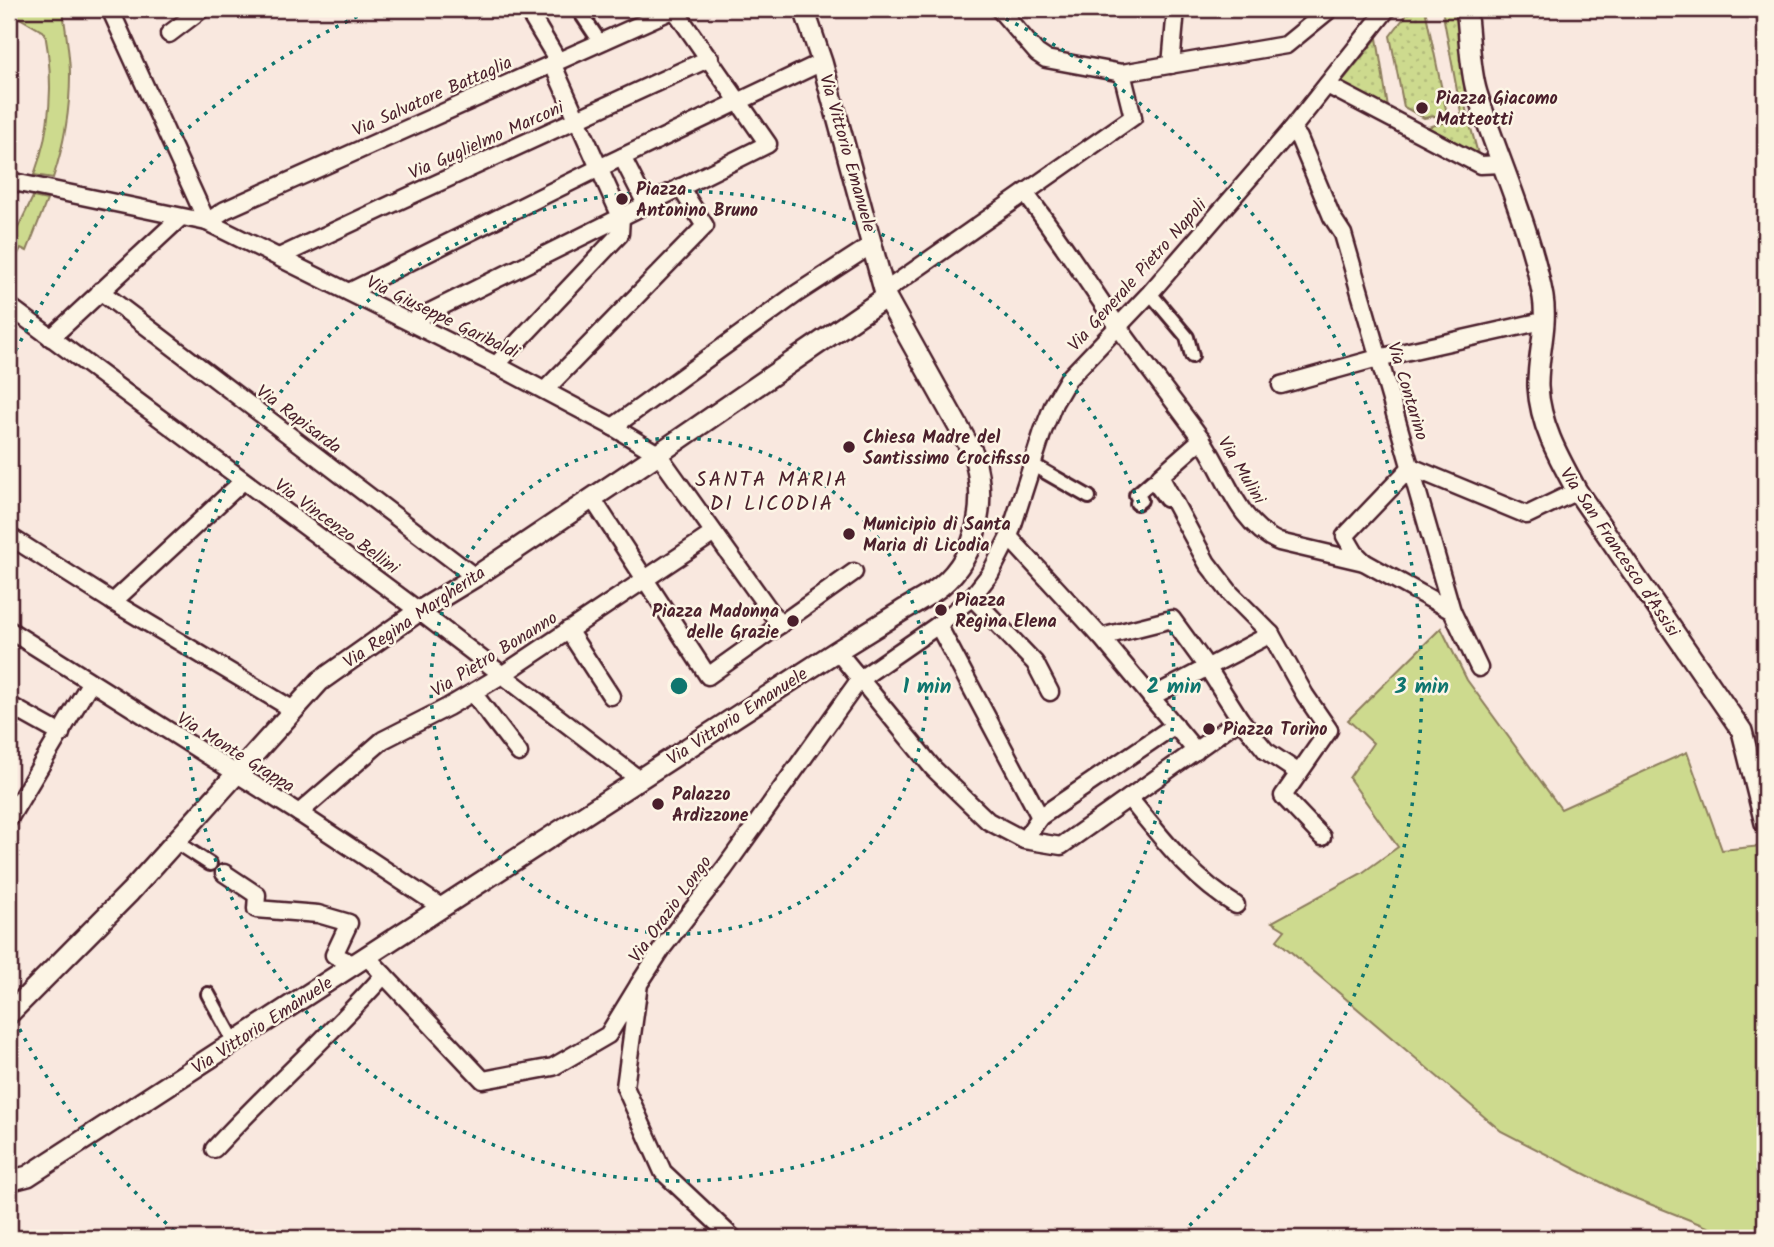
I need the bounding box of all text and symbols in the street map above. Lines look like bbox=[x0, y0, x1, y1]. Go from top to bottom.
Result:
street label: Via Salvatore Battaglia bbox=[348, 49, 517, 146]
street label: Via Vittorio Emanuele bbox=[810, 71, 883, 236]
place label: Piazza Giacomo Matteotti bbox=[1436, 85, 1558, 135]
street label: Via Guglielmo Marconi bbox=[404, 94, 570, 189]
marker: Piazza Giacomo Matteotti bbox=[1414, 100, 1430, 116]
place label: Piazza Antonino Bruno bbox=[636, 176, 758, 226]
marker: Piazza Antonino Bruno bbox=[614, 191, 630, 207]
street label: Via Generale Pietro Napoli bbox=[1061, 193, 1215, 359]
street label: Via Giuseppe Garibaldi bbox=[361, 269, 524, 368]
street label: Via Contarino bbox=[1378, 339, 1435, 444]
street label: Via Rapisarda bbox=[249, 378, 347, 462]
place label: Chiesa Madre del Santissimo Crocifisso bbox=[863, 424, 1030, 474]
street label: Via Mulini bbox=[1209, 431, 1273, 511]
marker: Chiesa Madre del Santissimo Crocifisso bbox=[841, 439, 857, 455]
street label: Via San Francesco d'Assisi bbox=[1551, 462, 1687, 644]
district label: SANTA MARIA DI LICODIA bbox=[695, 464, 849, 521]
street label: Via Vincenzo Bellini bbox=[268, 472, 405, 583]
place label: Municipio di Santa Maria di Licodia bbox=[863, 511, 1011, 561]
marker: Municipio di Santa Maria di Licodia bbox=[841, 526, 857, 542]
street label: Via Regina Margherita bbox=[338, 560, 492, 677]
place label: Piazza Regina Elena bbox=[955, 587, 1057, 637]
place label: Piazza Madonna delle Grazie bbox=[652, 598, 779, 648]
marker: Piazza Regina Elena bbox=[933, 602, 949, 618]
street label: Via Pietro Bonanno bbox=[426, 605, 564, 706]
marker: Piazza Madonna delle Grazie bbox=[785, 613, 801, 629]
street label: Via Vittorio Emanuele bbox=[661, 661, 814, 774]
text: 1 min bbox=[903, 671, 951, 704]
text: 2 min bbox=[1147, 671, 1201, 704]
text: 3 min bbox=[1394, 671, 1449, 704]
centre of rings bbox=[667, 674, 691, 698]
street label: Via Monte Grappa bbox=[170, 705, 300, 801]
place label: Piazza Torino bbox=[1223, 716, 1328, 745]
marker: Piazza Torino bbox=[1201, 721, 1217, 737]
place label: Palazzo Ardizzone bbox=[672, 781, 749, 831]
marker: Palazzo Ardizzone bbox=[650, 796, 666, 812]
street label: Via Orazio Longo bbox=[622, 850, 720, 970]
street label: Via Vittorio Emanuele bbox=[186, 970, 339, 1083]

